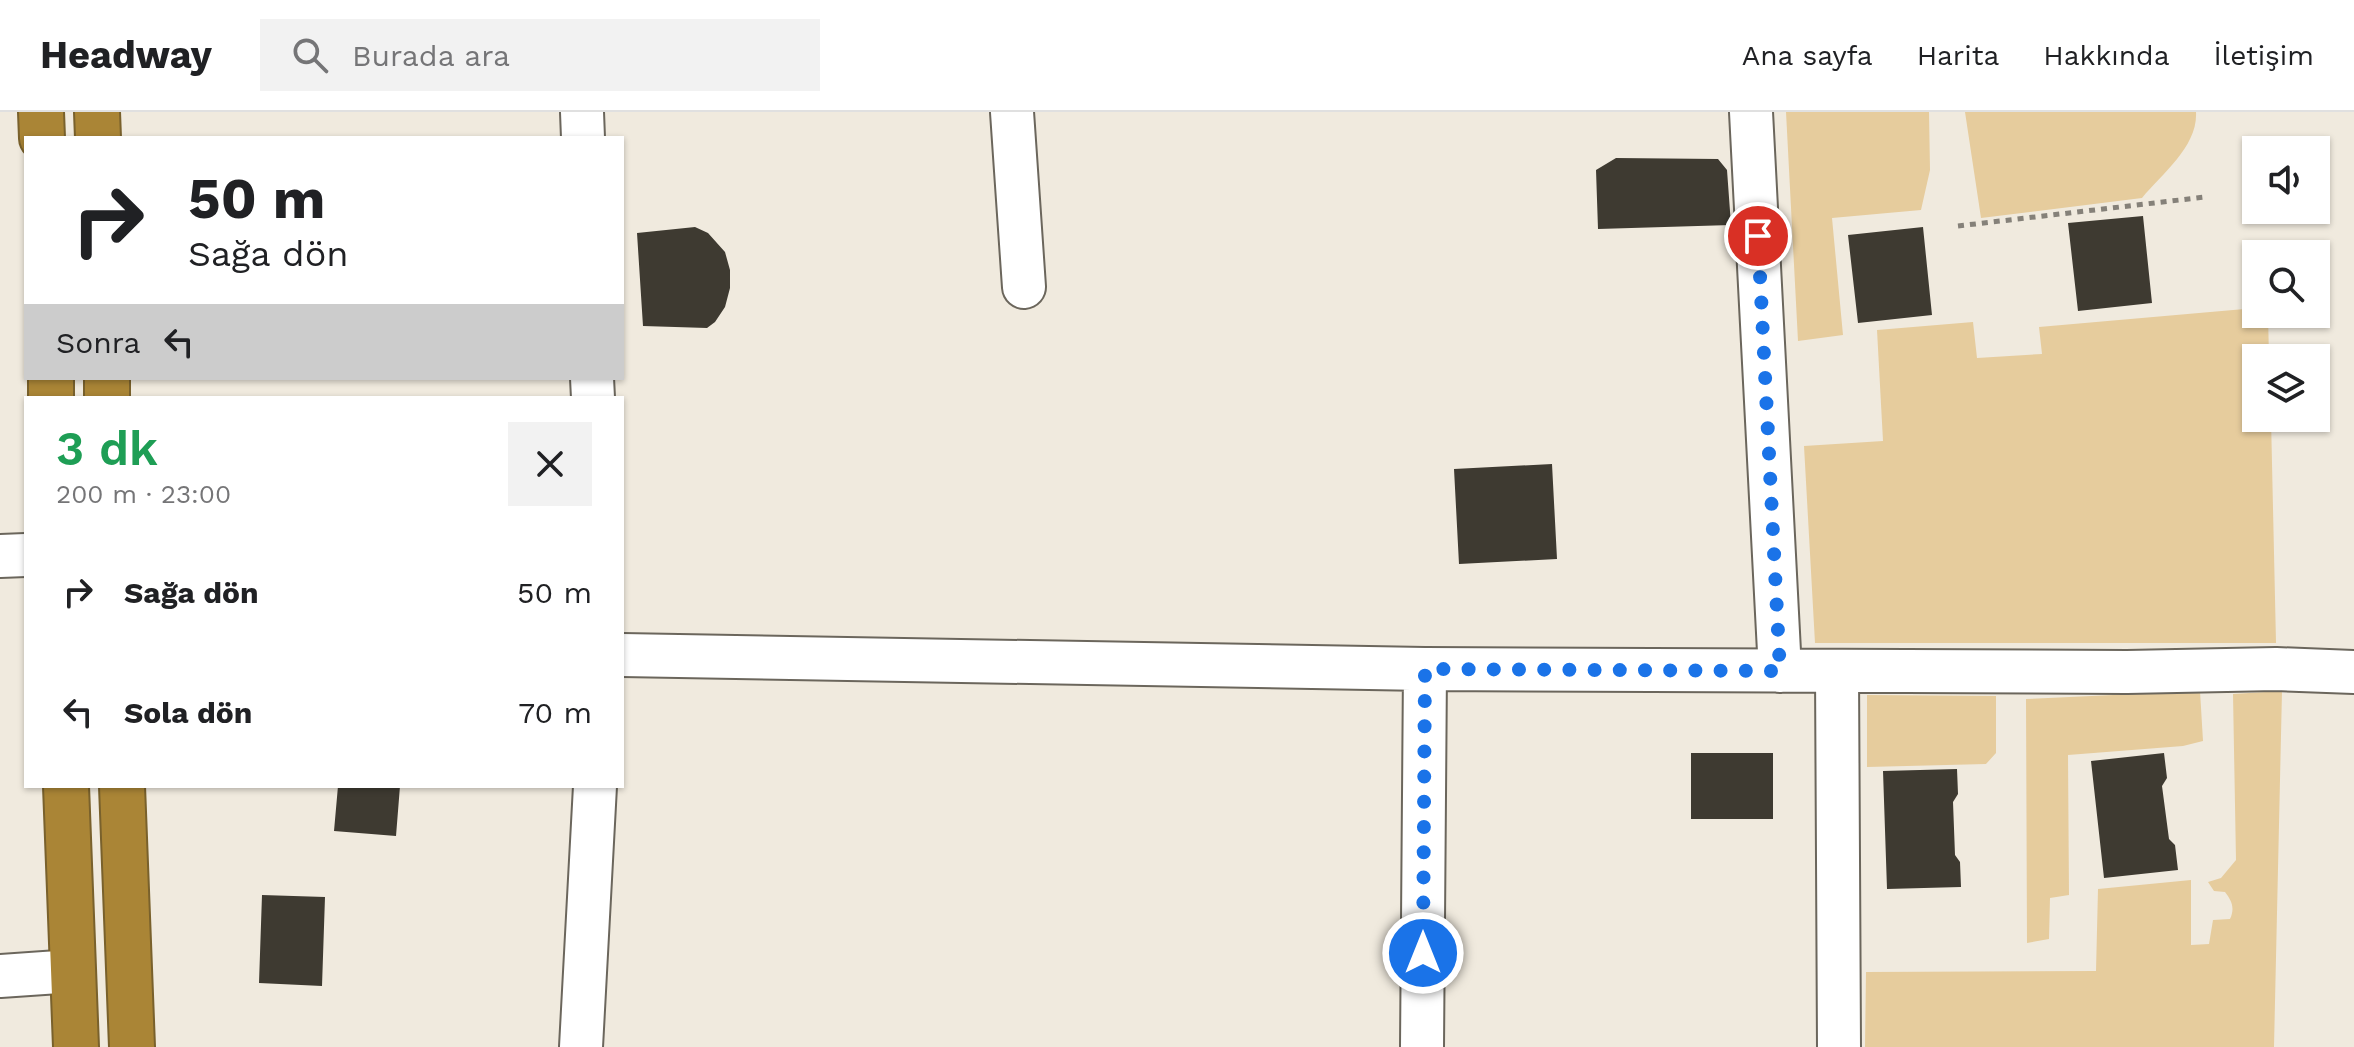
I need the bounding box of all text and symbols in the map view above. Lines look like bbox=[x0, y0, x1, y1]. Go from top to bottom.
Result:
search box bbox=[260, 19, 820, 91]
text: Headway bbox=[40, 33, 212, 77]
icon: search bbox=[288, 33, 332, 77]
text: Burada ara bbox=[352, 38, 510, 73]
text: Ana sayfa bbox=[1742, 39, 1873, 72]
text: Harita bbox=[1917, 39, 1999, 72]
text: Hakkında bbox=[2043, 39, 2170, 72]
text: İletişim bbox=[2214, 39, 2314, 72]
map controls bbox=[2242, 136, 2330, 432]
button: sound bbox=[2242, 136, 2330, 224]
text: 50 m bbox=[188, 166, 325, 232]
icon: right bbox=[56, 168, 160, 272]
pin bbox=[1724, 202, 1792, 270]
icon: arrive bbox=[1736, 214, 1780, 258]
text: Sağa dön bbox=[188, 233, 349, 275]
button: search bbox=[2242, 240, 2330, 328]
icon: left bbox=[157, 320, 201, 364]
text: Sonra bbox=[56, 325, 141, 360]
button: layers bbox=[2242, 344, 2330, 432]
text: 3 dk bbox=[56, 420, 158, 477]
button: close bbox=[508, 422, 592, 506]
text: 200 m · 23:00 bbox=[56, 479, 231, 509]
icon: right bbox=[56, 570, 100, 614]
text: Sağa dön bbox=[124, 575, 259, 610]
text: 50 m bbox=[517, 575, 592, 610]
icon: left bbox=[56, 690, 100, 734]
text: Sola dön bbox=[124, 695, 252, 730]
text: 70 m bbox=[518, 695, 592, 730]
position arrow bbox=[1381, 911, 1465, 995]

